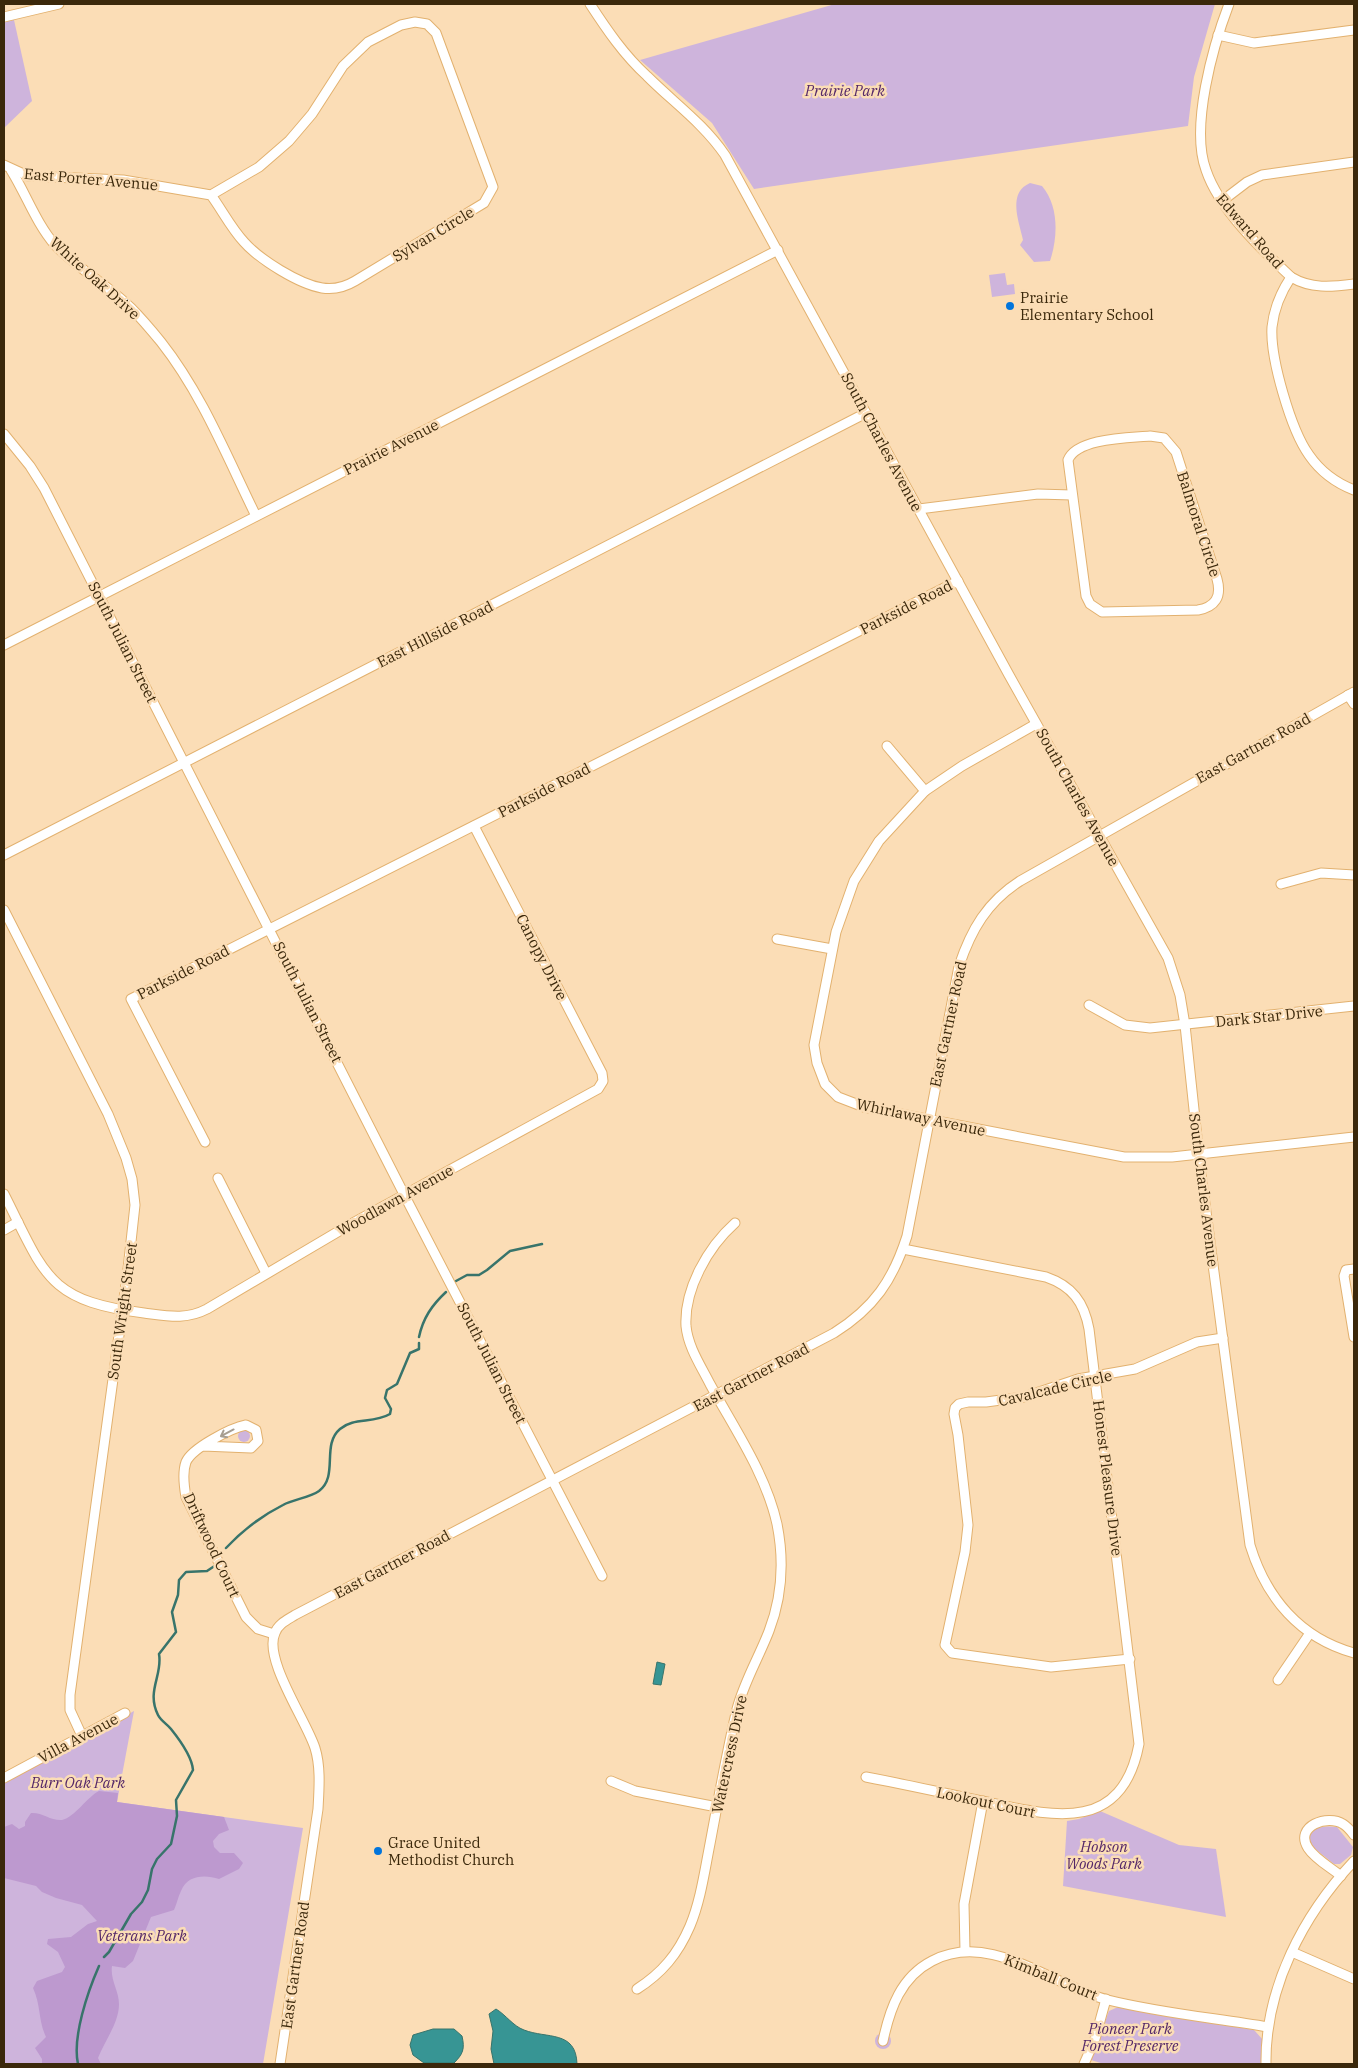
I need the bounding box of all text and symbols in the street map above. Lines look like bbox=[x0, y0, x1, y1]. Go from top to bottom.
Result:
park label: Prairie Park bbox=[804, 81, 885, 100]
street label: East Porter Avenue bbox=[23, 164, 159, 194]
street label: Edward Road bbox=[1212, 190, 1288, 272]
street label: Sylvan Circle bbox=[389, 202, 477, 266]
street label: White Oak Drive bbox=[46, 233, 144, 323]
place label: Prairie Elementary School bbox=[1020, 288, 1154, 324]
marker: Prairie Elementary School bbox=[1004, 300, 1016, 312]
street label: South Charles Avenue bbox=[837, 369, 927, 515]
street label: Prairie Avenue bbox=[340, 415, 442, 479]
street label: Balmoral Circle bbox=[1173, 469, 1225, 579]
street label: Parkside Road bbox=[857, 576, 955, 638]
street label: South Julian Street bbox=[84, 578, 162, 706]
street label: East Hillside Road bbox=[374, 597, 496, 671]
street label: East Gartner Road bbox=[1192, 709, 1314, 787]
street label: South Charles Avenue bbox=[1032, 725, 1124, 869]
street label: Parkside Road bbox=[495, 759, 593, 821]
street label: Canopy Drive bbox=[512, 911, 572, 1003]
street label: South Julian Street bbox=[269, 938, 347, 1066]
street label: Parkside Road bbox=[134, 941, 232, 1003]
street label: East Gartner Road bbox=[925, 959, 971, 1089]
street label: Dark Star Drive bbox=[1214, 1001, 1324, 1031]
street label: Whirlaway Avenue bbox=[855, 1094, 987, 1140]
street label: South Charles Avenue bbox=[1185, 1112, 1223, 1268]
street label: Woodlawn Avenue bbox=[333, 1160, 457, 1240]
street label: South Wright Street bbox=[103, 1241, 141, 1381]
street label: South Julian Street bbox=[453, 1299, 531, 1427]
street label: East Gartner Road bbox=[690, 1338, 812, 1416]
street label: Cavalcade Circle bbox=[996, 1366, 1114, 1410]
street label: Honest Pleasure Drive bbox=[1089, 1399, 1127, 1557]
one-way arrow bbox=[220, 1428, 235, 1438]
street label: Driftwood Court bbox=[179, 1490, 245, 1600]
street label: East Gartner Road bbox=[331, 1525, 453, 1603]
street label: Watercress Drive bbox=[707, 1693, 751, 1815]
street label: Villa Avenue bbox=[35, 1709, 121, 1767]
park label: Burr Oak Park bbox=[30, 1773, 125, 1792]
street label: Lookout Court bbox=[935, 1782, 1037, 1822]
place label: Grace United Methodist Church bbox=[388, 1833, 514, 1869]
park label: Hobson Woods Park bbox=[1066, 1837, 1142, 1873]
marker: Grace United Methodist Church bbox=[372, 1845, 384, 1857]
street label: East Gartner Road bbox=[277, 1900, 313, 2030]
park label: Veterans Park bbox=[97, 1926, 187, 1945]
street label: Kimball Court bbox=[1002, 1950, 1100, 2004]
park label: Pioneer Park Forest Preserve bbox=[1080, 2019, 1179, 2055]

